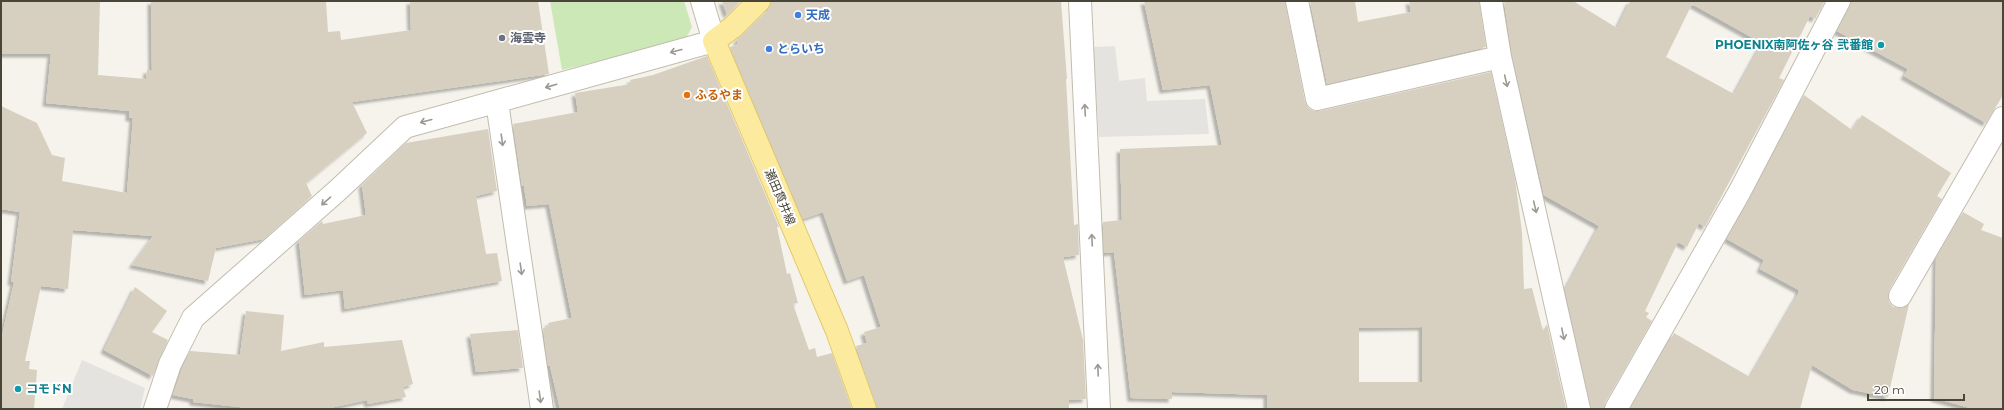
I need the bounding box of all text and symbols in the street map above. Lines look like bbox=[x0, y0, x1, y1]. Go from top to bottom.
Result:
place label: 天成 bbox=[806, 7, 830, 22]
marker: 天成 bbox=[793, 10, 803, 20]
place label: 海雲寺 bbox=[510, 30, 546, 45]
marker: 海雲寺 bbox=[497, 33, 507, 43]
place label: PHOENIX南阿佐ヶ谷 弐番館 bbox=[1715, 37, 1873, 52]
marker: PHOENIX南阿佐ヶ谷 弐番館 bbox=[1876, 40, 1886, 50]
place label: とらいち bbox=[777, 41, 825, 56]
marker: とらいち bbox=[764, 44, 774, 54]
one-way arrow bbox=[670, 48, 683, 56]
one-way arrow bbox=[1502, 74, 1510, 87]
one-way arrow bbox=[545, 83, 558, 90]
place label: ふるやま bbox=[695, 87, 743, 102]
marker: ふるやま bbox=[682, 90, 692, 100]
one-way arrow bbox=[1082, 104, 1089, 117]
one-way arrow bbox=[420, 118, 433, 125]
one-way arrow bbox=[498, 133, 506, 146]
street label: 瀬田貫井線 bbox=[762, 166, 799, 227]
one-way arrow bbox=[321, 196, 331, 205]
one-way arrow bbox=[1531, 201, 1539, 214]
one-way arrow bbox=[1089, 234, 1096, 247]
one-way arrow bbox=[517, 262, 525, 275]
one-way arrow bbox=[1559, 327, 1567, 340]
one-way arrow bbox=[1094, 364, 1101, 377]
scale bar bbox=[1868, 376, 1964, 402]
place label: コモドN bbox=[26, 381, 72, 396]
text: 20 m bbox=[1874, 382, 1905, 397]
marker: コモドN bbox=[13, 384, 23, 394]
one-way arrow bbox=[536, 390, 544, 403]

